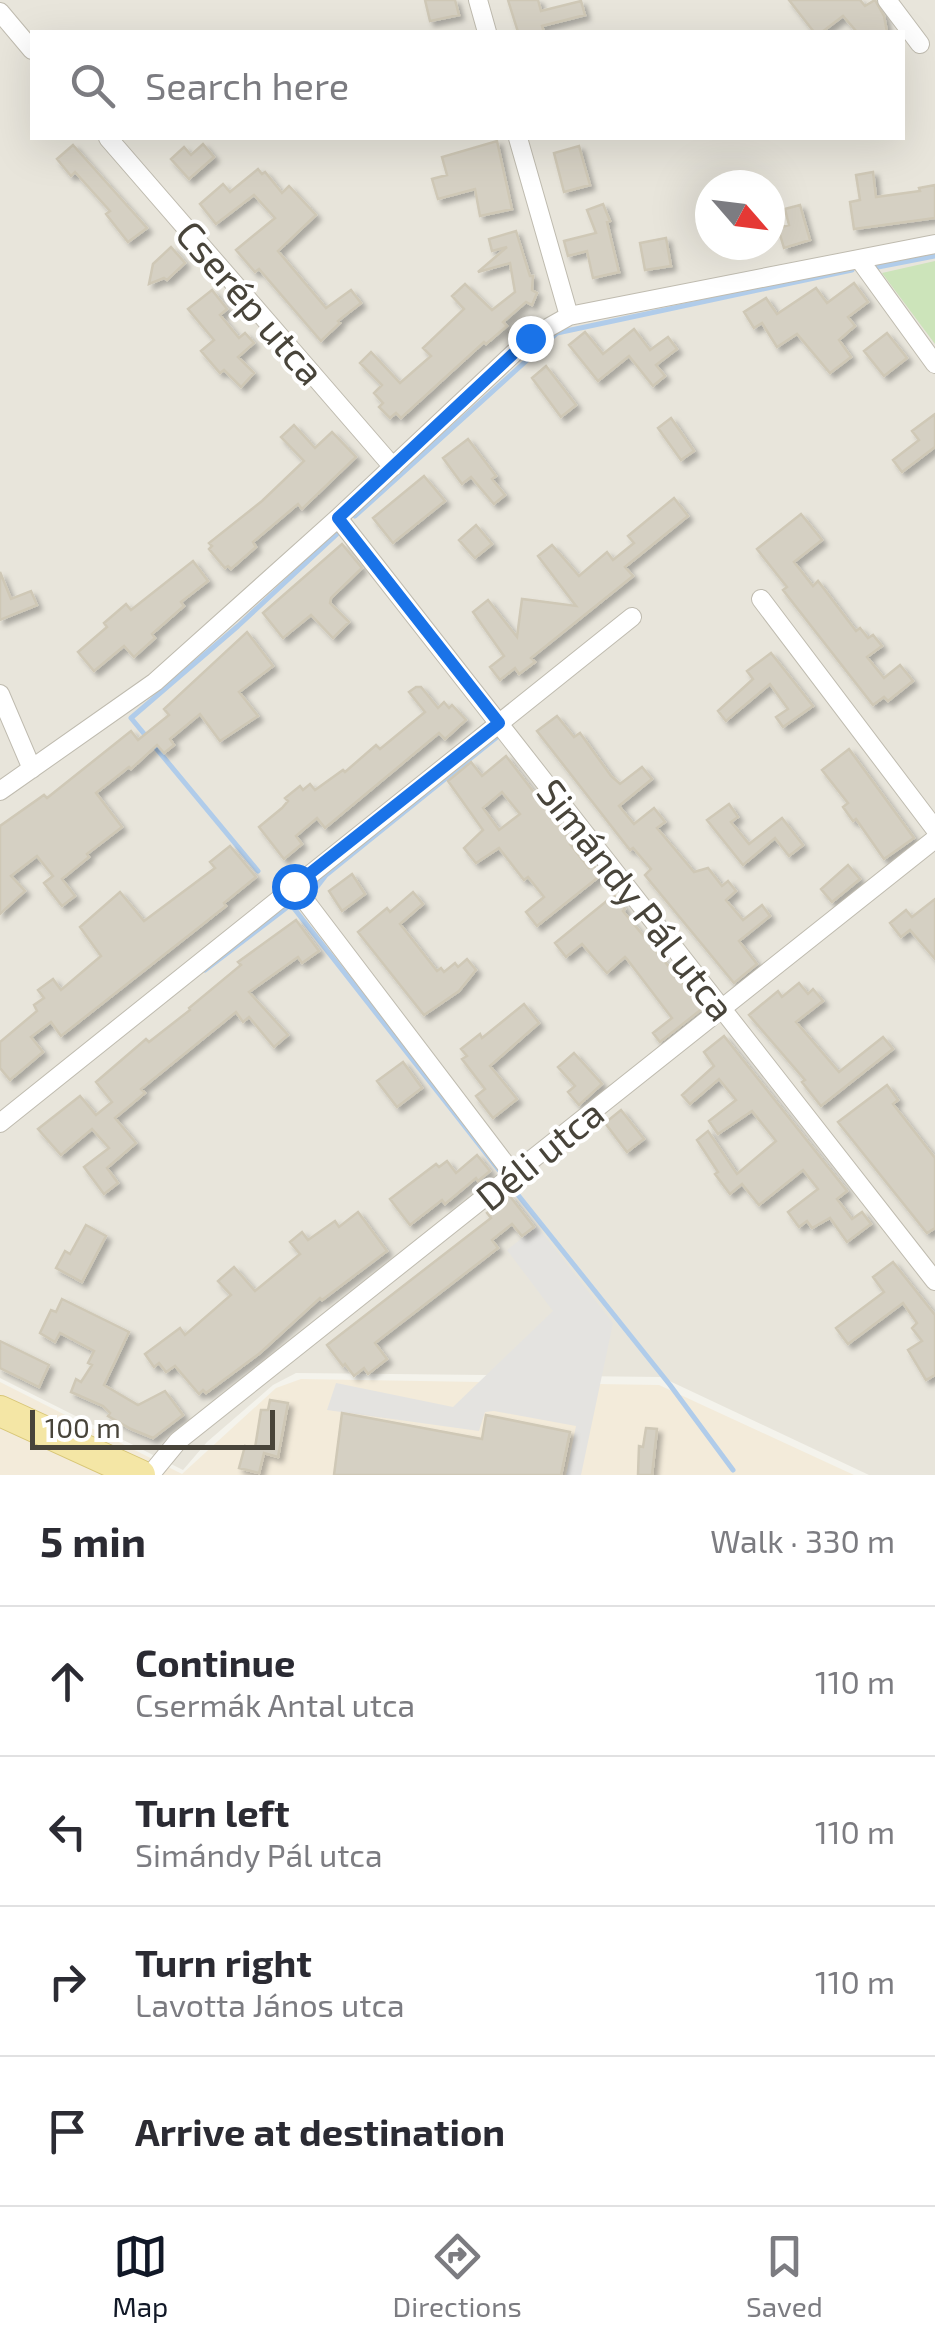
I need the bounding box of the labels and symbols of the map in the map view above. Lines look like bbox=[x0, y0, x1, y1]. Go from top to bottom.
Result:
north arrow bbox=[695, 170, 785, 260]
street label: Cserép utca bbox=[167, 210, 335, 394]
route end bbox=[508, 316, 554, 362]
street label: Simándy Pál utca bbox=[528, 769, 746, 1029]
route start bbox=[272, 864, 318, 910]
street label: Déli utca bbox=[466, 1089, 612, 1219]
scale bar bbox=[30, 1405, 275, 1450]

